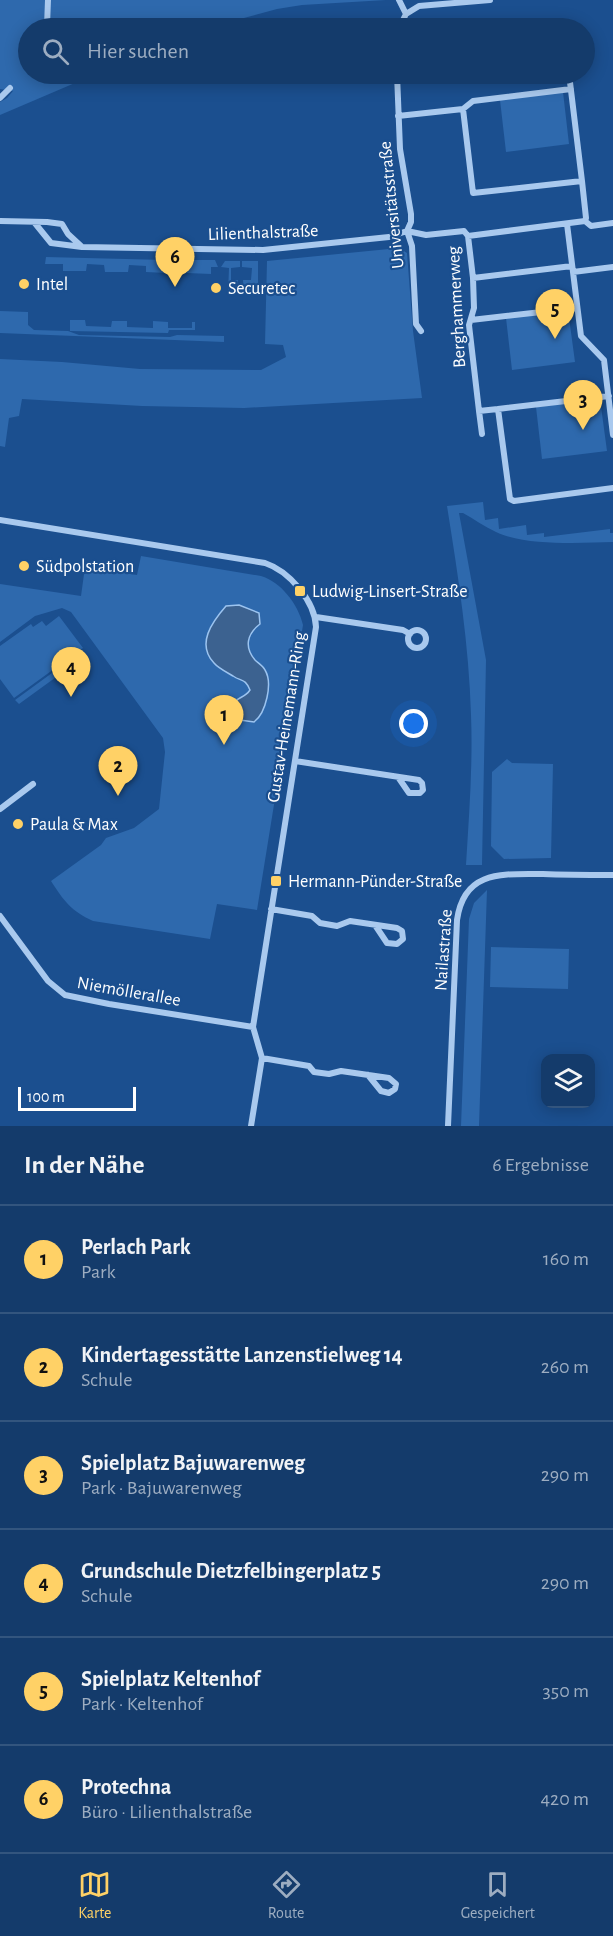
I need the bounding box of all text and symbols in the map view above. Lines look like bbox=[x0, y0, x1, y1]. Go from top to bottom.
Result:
search box bbox=[18, 18, 595, 84]
icon: search bbox=[39, 35, 72, 68]
text: Hier suchen bbox=[87, 40, 189, 62]
street label: Universitätsstraße bbox=[376, 140, 408, 270]
street label: Lilienthalstraße bbox=[207, 222, 319, 244]
pin: 6 bbox=[156, 238, 195, 287]
street label: Berghammerweg bbox=[445, 246, 469, 368]
place label: Intel bbox=[36, 276, 68, 294]
marker: Intel bbox=[17, 277, 31, 291]
place label: Securetec bbox=[228, 280, 295, 298]
marker: Securetec bbox=[209, 281, 223, 295]
pin: 5 bbox=[536, 290, 574, 339]
pin: 3 bbox=[564, 380, 602, 430]
place label: Südpolstation bbox=[36, 558, 134, 576]
marker: Südpolstation bbox=[17, 559, 31, 573]
place label: Ludwig-Linsert-Straße bbox=[312, 583, 468, 601]
marker: Ludwig-Linsert-Straße bbox=[293, 584, 307, 598]
street label: Gustav-Heinemann-Ring bbox=[265, 630, 309, 804]
pin: 4 bbox=[52, 648, 90, 697]
pin: 1 bbox=[204, 696, 244, 745]
your location bbox=[399, 709, 428, 738]
pin: 2 bbox=[98, 746, 138, 796]
place label: Paula & Max bbox=[30, 816, 118, 834]
marker: Paula & Max bbox=[11, 817, 25, 831]
place label: Hermann-Pünder-Straße bbox=[288, 873, 462, 891]
marker: Hermann-Pünder-Straße bbox=[269, 874, 283, 888]
street label: Nailastraße bbox=[432, 909, 456, 992]
street label: Niemöllerallee bbox=[76, 974, 182, 1010]
map controls bbox=[541, 1054, 595, 1108]
button: layers bbox=[541, 1054, 595, 1108]
scale bar bbox=[18, 1084, 136, 1112]
text: 100 m bbox=[27, 1089, 65, 1105]
text: In der Nähe bbox=[24, 1152, 144, 1178]
text: 6 Ergebnisse bbox=[492, 1155, 589, 1175]
text: Perlach Park bbox=[81, 1236, 191, 1258]
text: 1 bbox=[40, 1249, 47, 1269]
text: 160 m bbox=[543, 1249, 589, 1269]
text: Park bbox=[81, 1262, 116, 1282]
text: Kindertagesstätte Lanzenstielweg 14 bbox=[81, 1344, 403, 1366]
text: 2 bbox=[39, 1357, 48, 1377]
text: 260 m bbox=[541, 1357, 589, 1377]
text: Schule bbox=[81, 1370, 133, 1390]
text: Spielplatz Bajuwarenweg bbox=[81, 1452, 305, 1474]
text: 3 bbox=[39, 1465, 48, 1485]
text: 290 m bbox=[541, 1465, 589, 1485]
text: Park · Bajuwarenweg bbox=[81, 1478, 242, 1498]
text: Grundschule Dietzfelbingerplatz 5 bbox=[81, 1560, 381, 1582]
text: 4 bbox=[38, 1573, 49, 1593]
text: 290 m bbox=[541, 1573, 589, 1593]
text: Schule bbox=[81, 1586, 133, 1606]
text: Spielplatz Keltenhof bbox=[81, 1668, 260, 1690]
text: 5 bbox=[39, 1681, 48, 1701]
text: 350 m bbox=[543, 1681, 589, 1701]
text: Park · Keltenhof bbox=[81, 1694, 203, 1714]
text: Protechna bbox=[81, 1776, 171, 1798]
text: 6 bbox=[39, 1789, 48, 1809]
text: 420 m bbox=[540, 1789, 589, 1809]
text: Büro · Lilienthalstraße bbox=[81, 1802, 252, 1822]
tab: Karte bbox=[78, 1868, 111, 1923]
tab: Route bbox=[268, 1868, 304, 1923]
tab: Gespeichert bbox=[461, 1868, 535, 1923]

